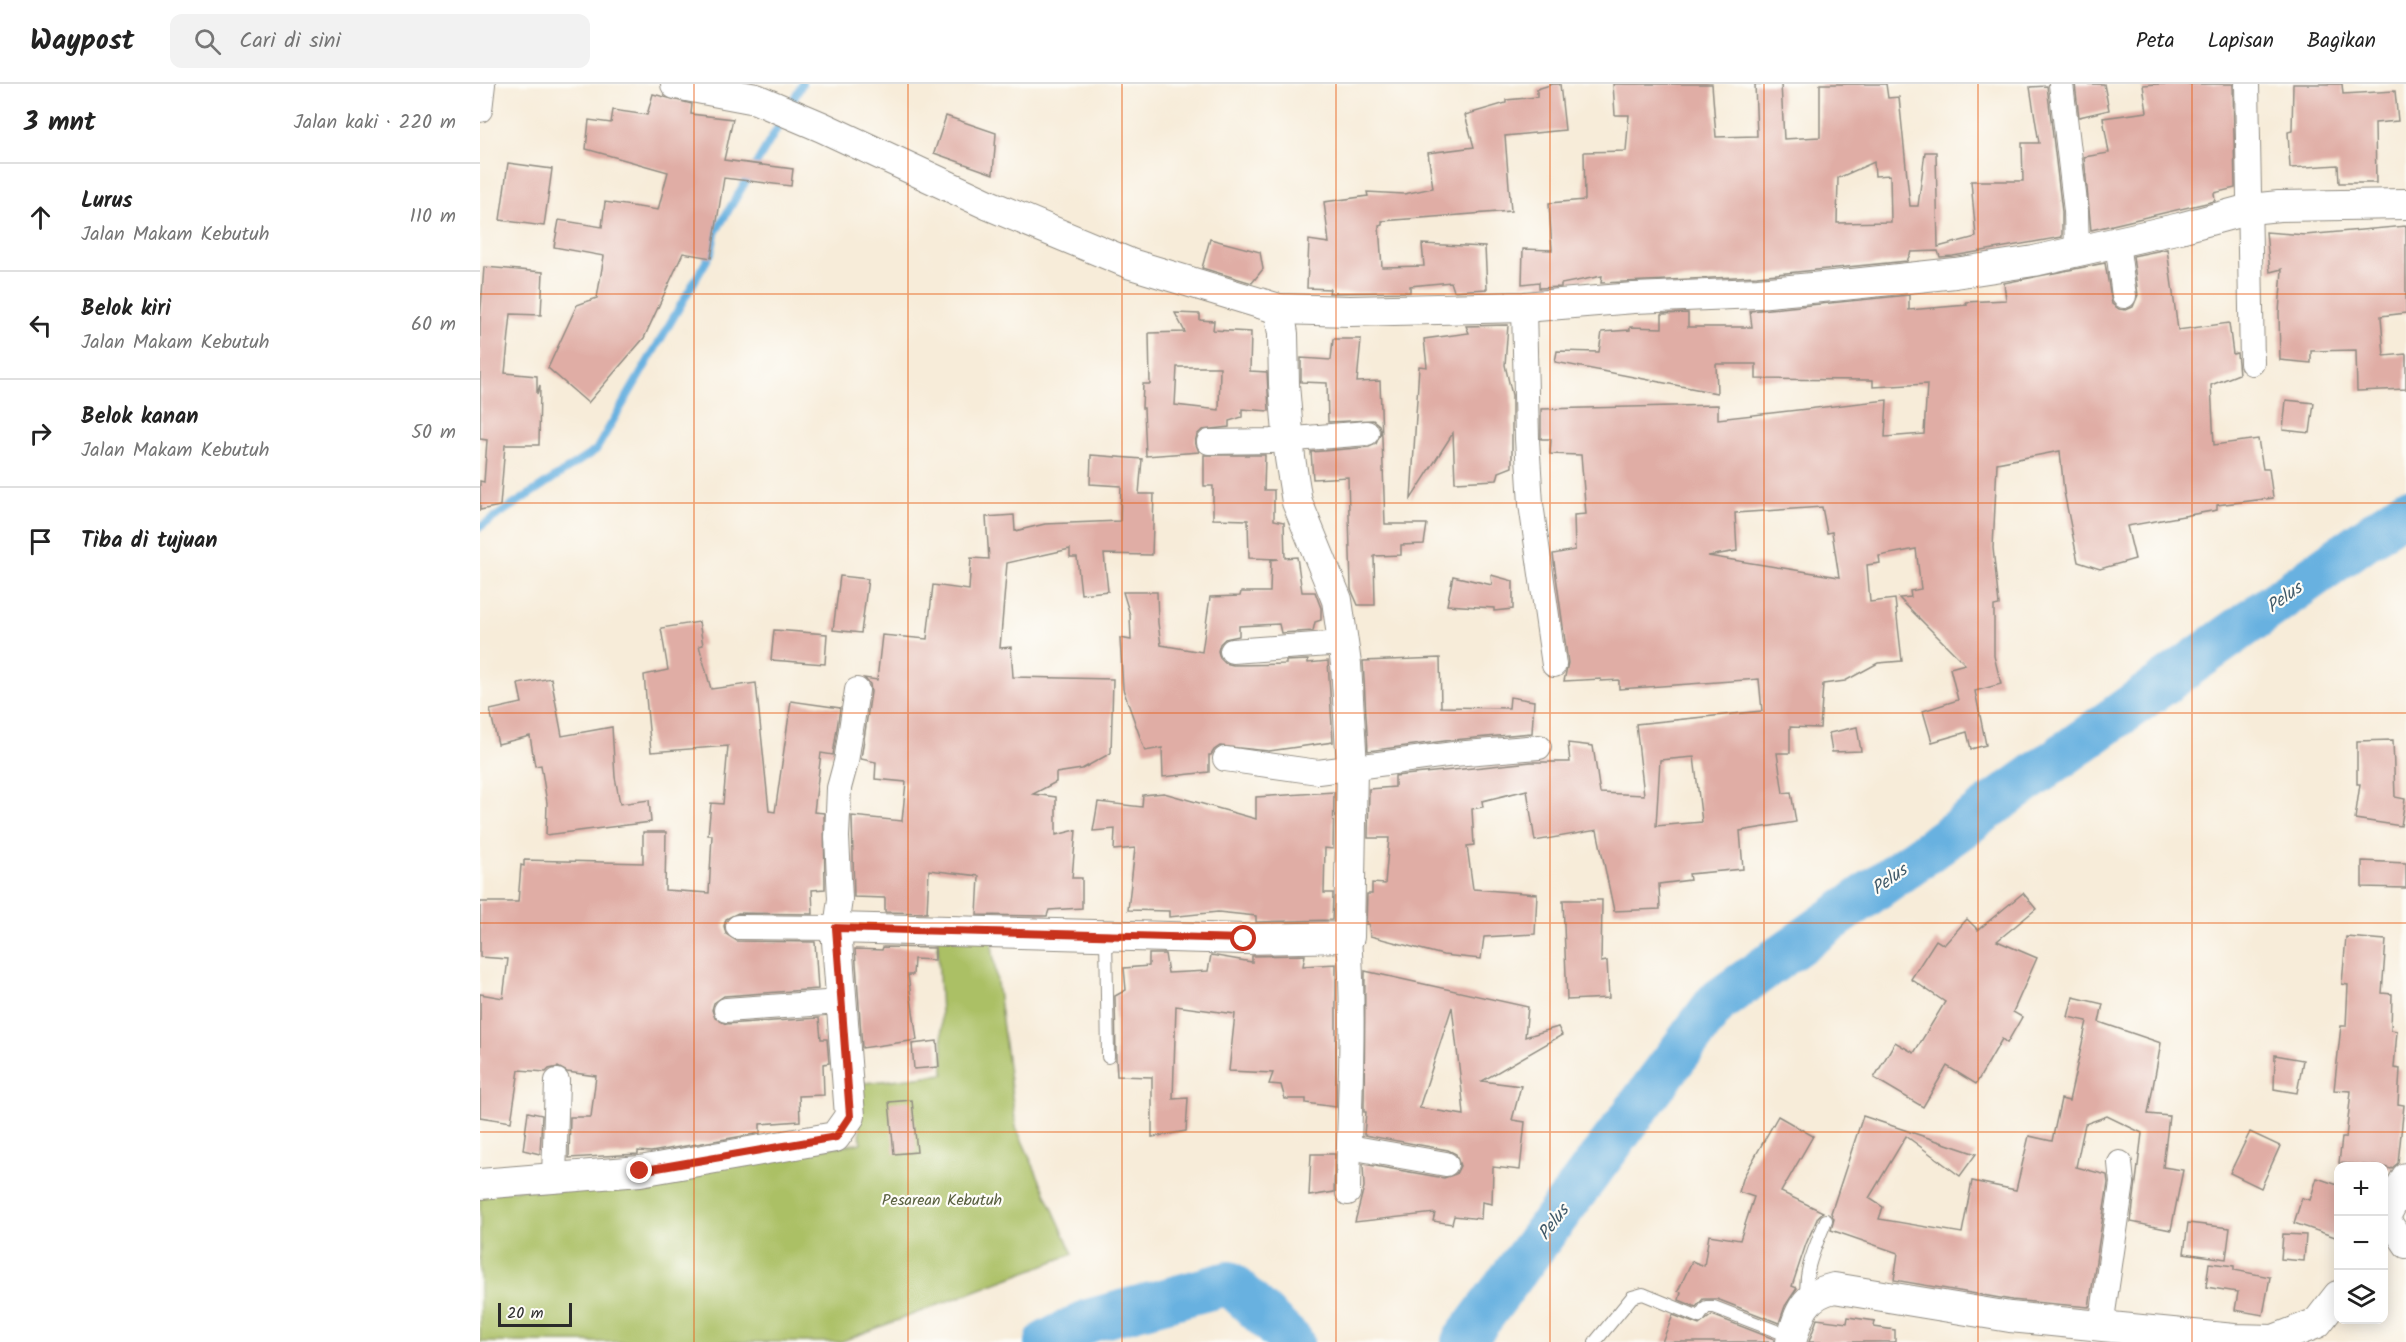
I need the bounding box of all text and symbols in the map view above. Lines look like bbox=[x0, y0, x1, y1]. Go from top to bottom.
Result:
search box bbox=[170, 14, 590, 68]
text: Waypost bbox=[30, 19, 134, 64]
text: Cari di sini bbox=[239, 24, 341, 59]
icon: search bbox=[191, 25, 224, 58]
text: Peta bbox=[2136, 25, 2175, 58]
text: Lapisan bbox=[2208, 25, 2274, 58]
text: Bagikan bbox=[2307, 25, 2376, 58]
text: 3 mnt bbox=[24, 102, 96, 144]
text: Jalan kaki · 220 m bbox=[293, 107, 456, 139]
text: Lurus bbox=[81, 184, 133, 219]
icon: ahead bbox=[24, 201, 57, 234]
text: 110 m bbox=[410, 201, 456, 233]
text: Jalan Makam Kebutuh bbox=[81, 219, 270, 251]
text: Belok kiri bbox=[81, 292, 171, 327]
icon: left bbox=[24, 309, 57, 342]
text: 60 m bbox=[411, 309, 456, 341]
text: Jalan Makam Kebutuh bbox=[81, 327, 270, 359]
text: Belok kanan bbox=[81, 400, 198, 435]
icon: right bbox=[24, 417, 57, 450]
text: 50 m bbox=[411, 417, 456, 449]
text: Jalan Makam Kebutuh bbox=[81, 435, 270, 467]
text: Tiba di tujuan bbox=[81, 524, 217, 559]
icon: arrive bbox=[24, 525, 57, 558]
water label: Pelus bbox=[2261, 574, 2311, 621]
water label: Pelus bbox=[1866, 856, 1916, 903]
route start bbox=[1230, 925, 1256, 951]
route end bbox=[626, 1157, 652, 1183]
map controls bbox=[2334, 1162, 2388, 1324]
button: + bbox=[2334, 1162, 2388, 1216]
park label: Pesarean Kebutuh bbox=[882, 1188, 1002, 1213]
water label: Pelus bbox=[1531, 1197, 1579, 1247]
button: − bbox=[2334, 1216, 2388, 1270]
button: layers bbox=[2334, 1270, 2388, 1324]
scale bar bbox=[498, 1300, 572, 1328]
text: 20 m bbox=[507, 1301, 543, 1326]

